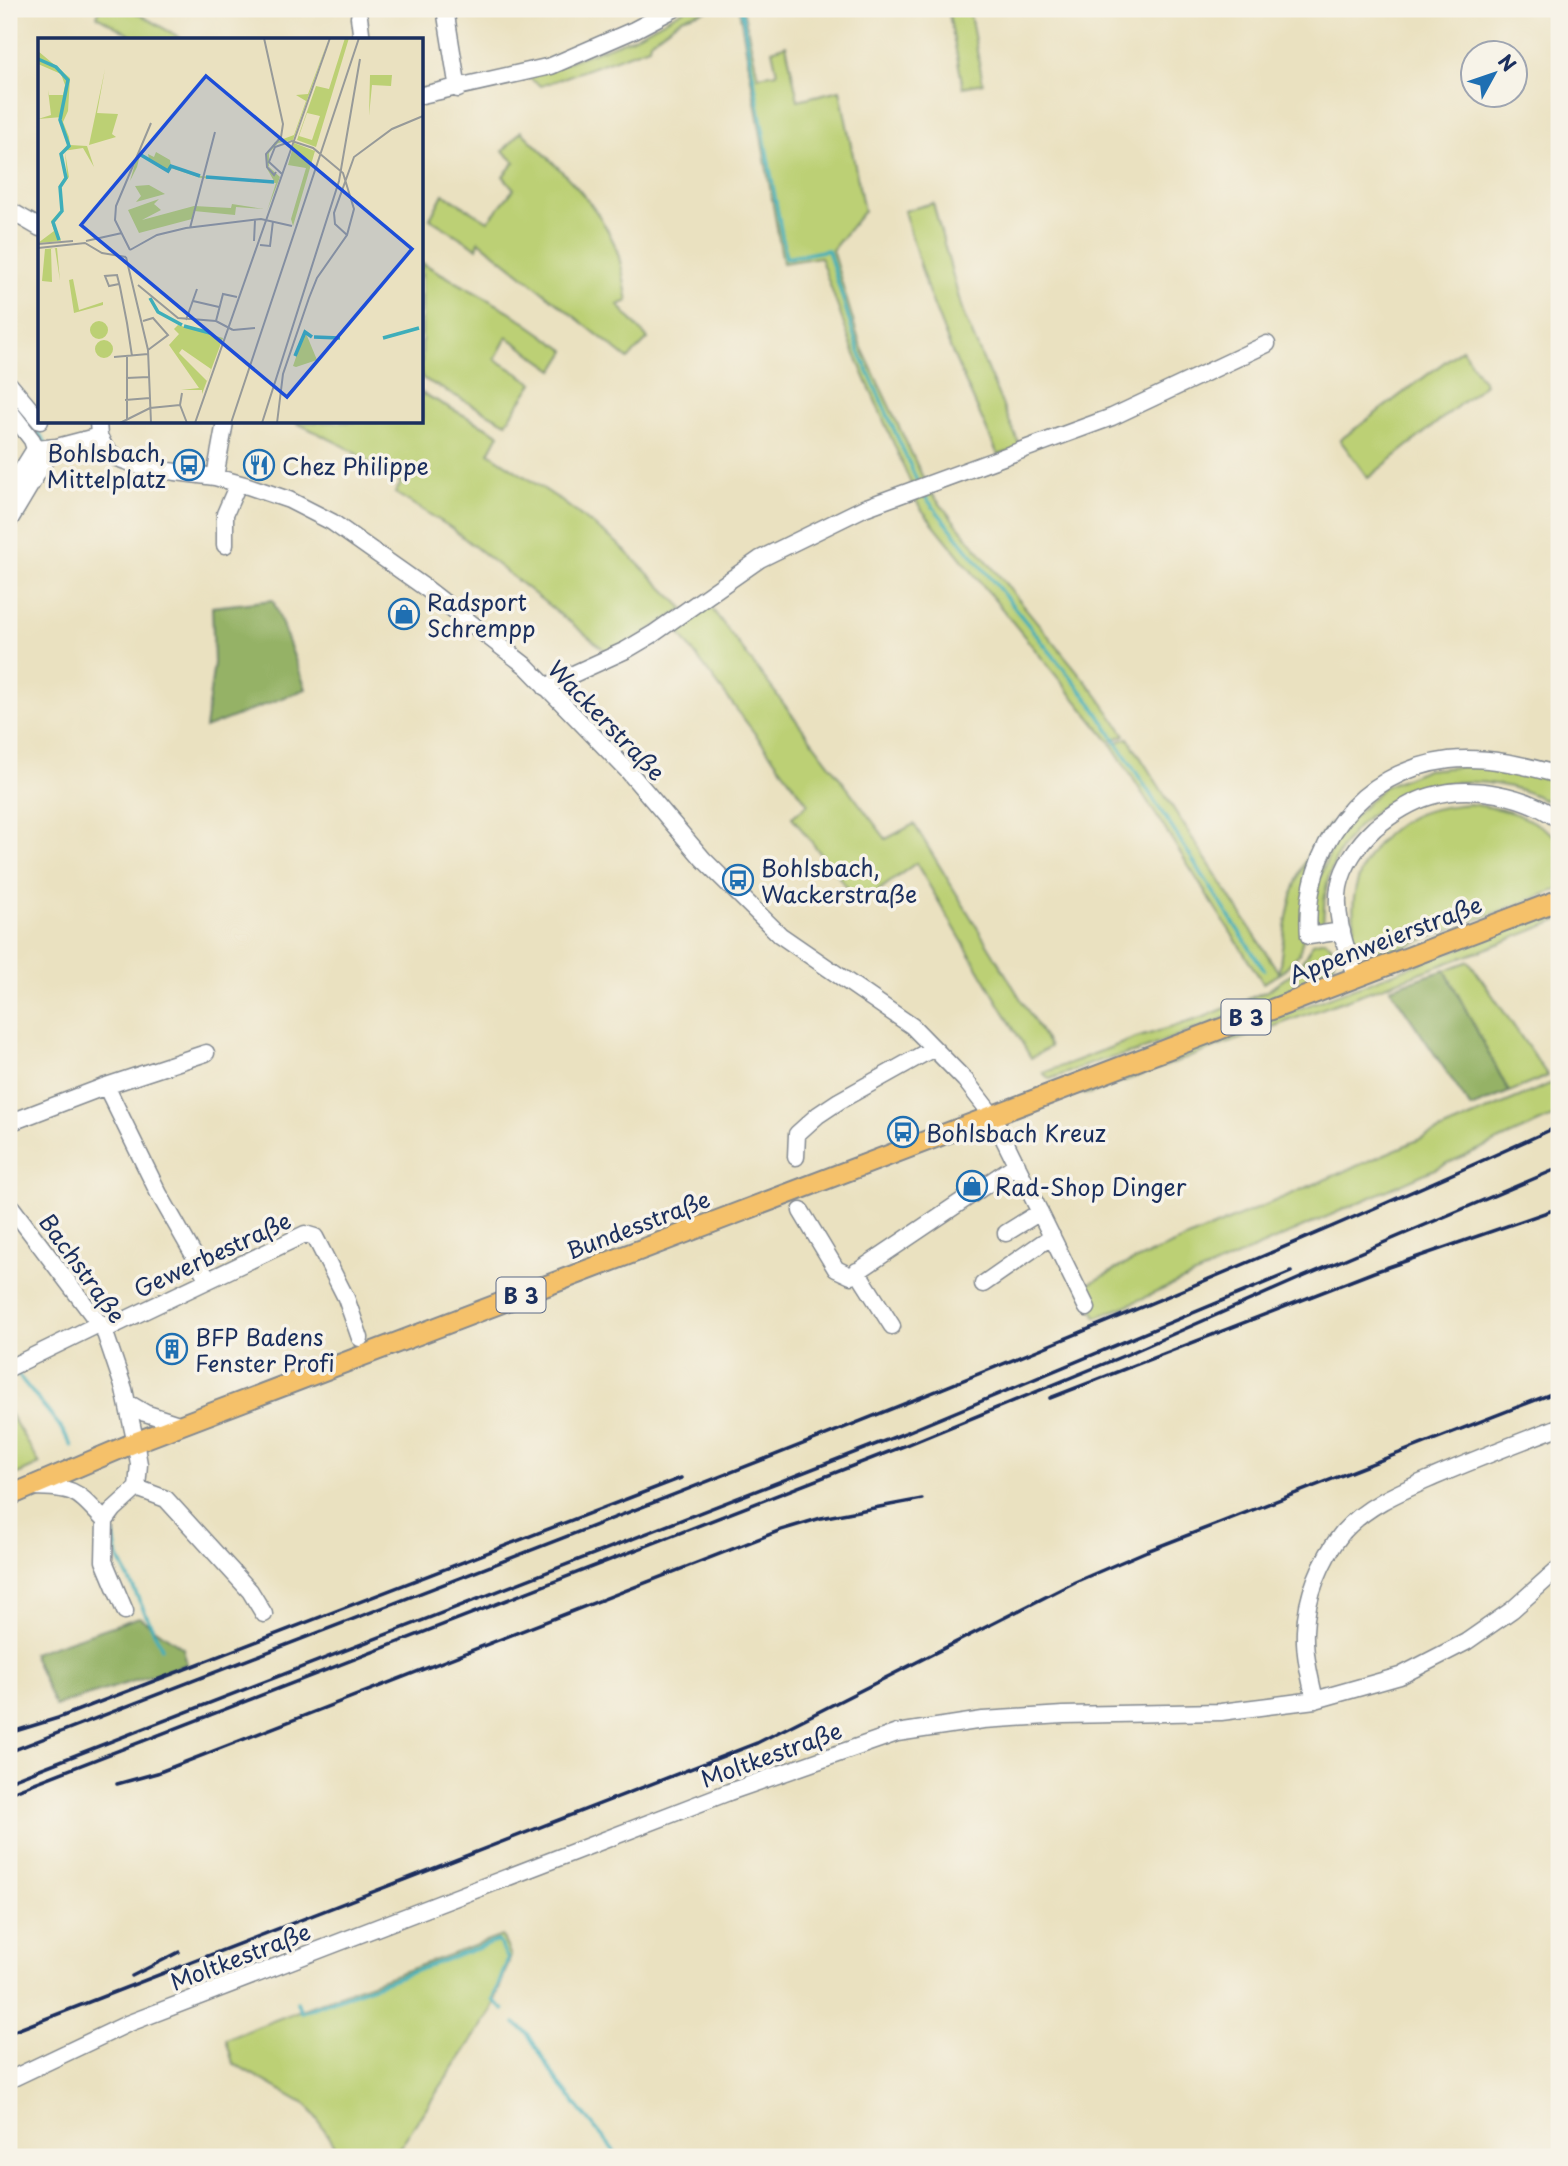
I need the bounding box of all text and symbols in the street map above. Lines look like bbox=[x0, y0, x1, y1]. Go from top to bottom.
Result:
inset map bbox=[38, 38, 424, 424]
north arrow bbox=[1460, 38, 1530, 108]
text: N bbox=[1492, 48, 1523, 77]
place label: Bohlsbach, Mittelplatz bbox=[47, 435, 166, 496]
bus stop icon: Bohlsbach, Mittelplatz bbox=[172, 448, 206, 482]
restaurant icon: Chez Philippe bbox=[242, 448, 276, 482]
place label: Chez Philippe bbox=[282, 448, 429, 483]
place label: Radsport Schrempp bbox=[427, 584, 536, 645]
shop icon: Radsport Schrempp bbox=[387, 597, 421, 631]
street label: Wackerstraße bbox=[540, 652, 674, 788]
place label: Bohlsbach, Wackerstraße bbox=[761, 850, 917, 911]
bus stop icon: Bohlsbach, Wackerstraße bbox=[721, 863, 755, 897]
street label: Appenweierstraße bbox=[1283, 886, 1487, 992]
road number: B 3 bbox=[1222, 1000, 1270, 1034]
bus stop icon: Bohlsbach Kreuz bbox=[886, 1115, 920, 1149]
place label: Bohlsbach Kreuz bbox=[926, 1115, 1106, 1150]
shop icon: Rad-Shop Dinger bbox=[955, 1169, 989, 1203]
place label: Rad-Shop Dinger bbox=[995, 1169, 1187, 1204]
street label: Bundesstraße bbox=[561, 1181, 715, 1267]
street label: Gewerbestraße bbox=[128, 1202, 296, 1306]
street label: Bachstraße bbox=[31, 1206, 135, 1330]
road number: B 3 bbox=[496, 1278, 546, 1312]
place label: BFP Badens Fenster Profi bbox=[195, 1319, 335, 1380]
building icon: BFP Badens Fenster Profi bbox=[155, 1332, 189, 1366]
street label: Moltkestraße bbox=[696, 1712, 846, 1796]
street label: Moltkestraße bbox=[165, 1913, 315, 1999]

